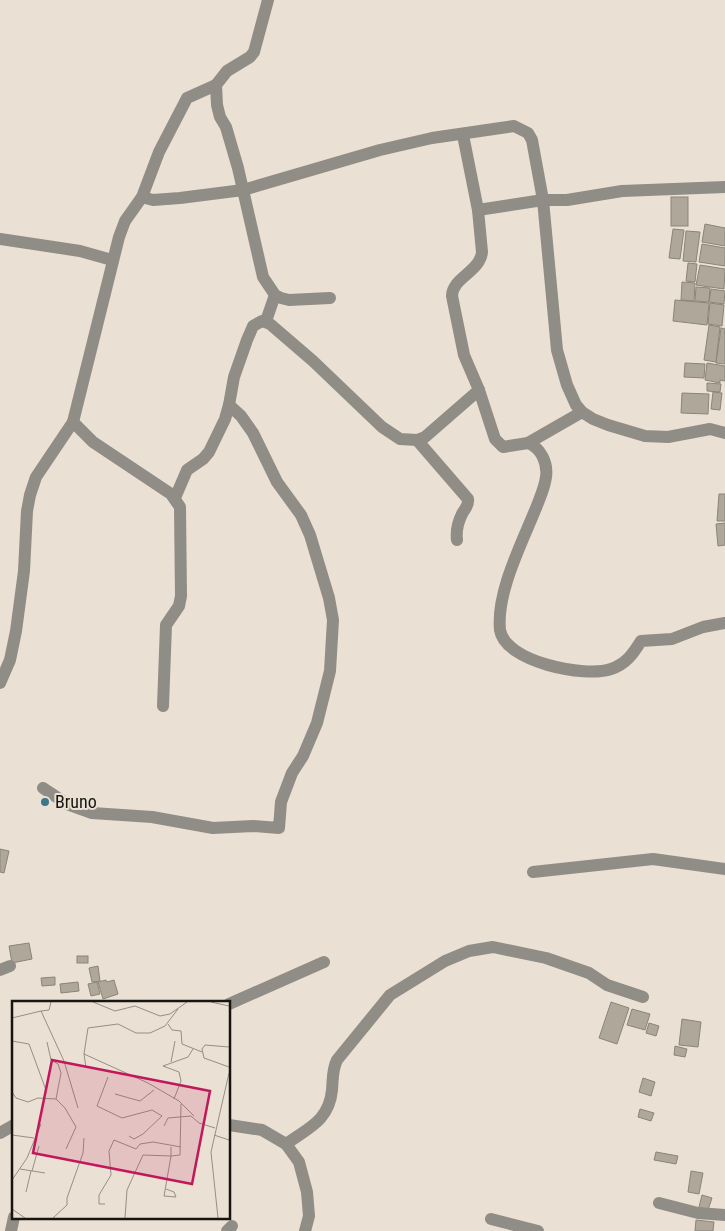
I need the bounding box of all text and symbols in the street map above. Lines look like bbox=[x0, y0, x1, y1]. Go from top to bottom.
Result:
place label: Bruno bbox=[55, 791, 97, 812]
marker: Bruno bbox=[39, 796, 51, 808]
inset map bbox=[12, 1001, 230, 1218]

